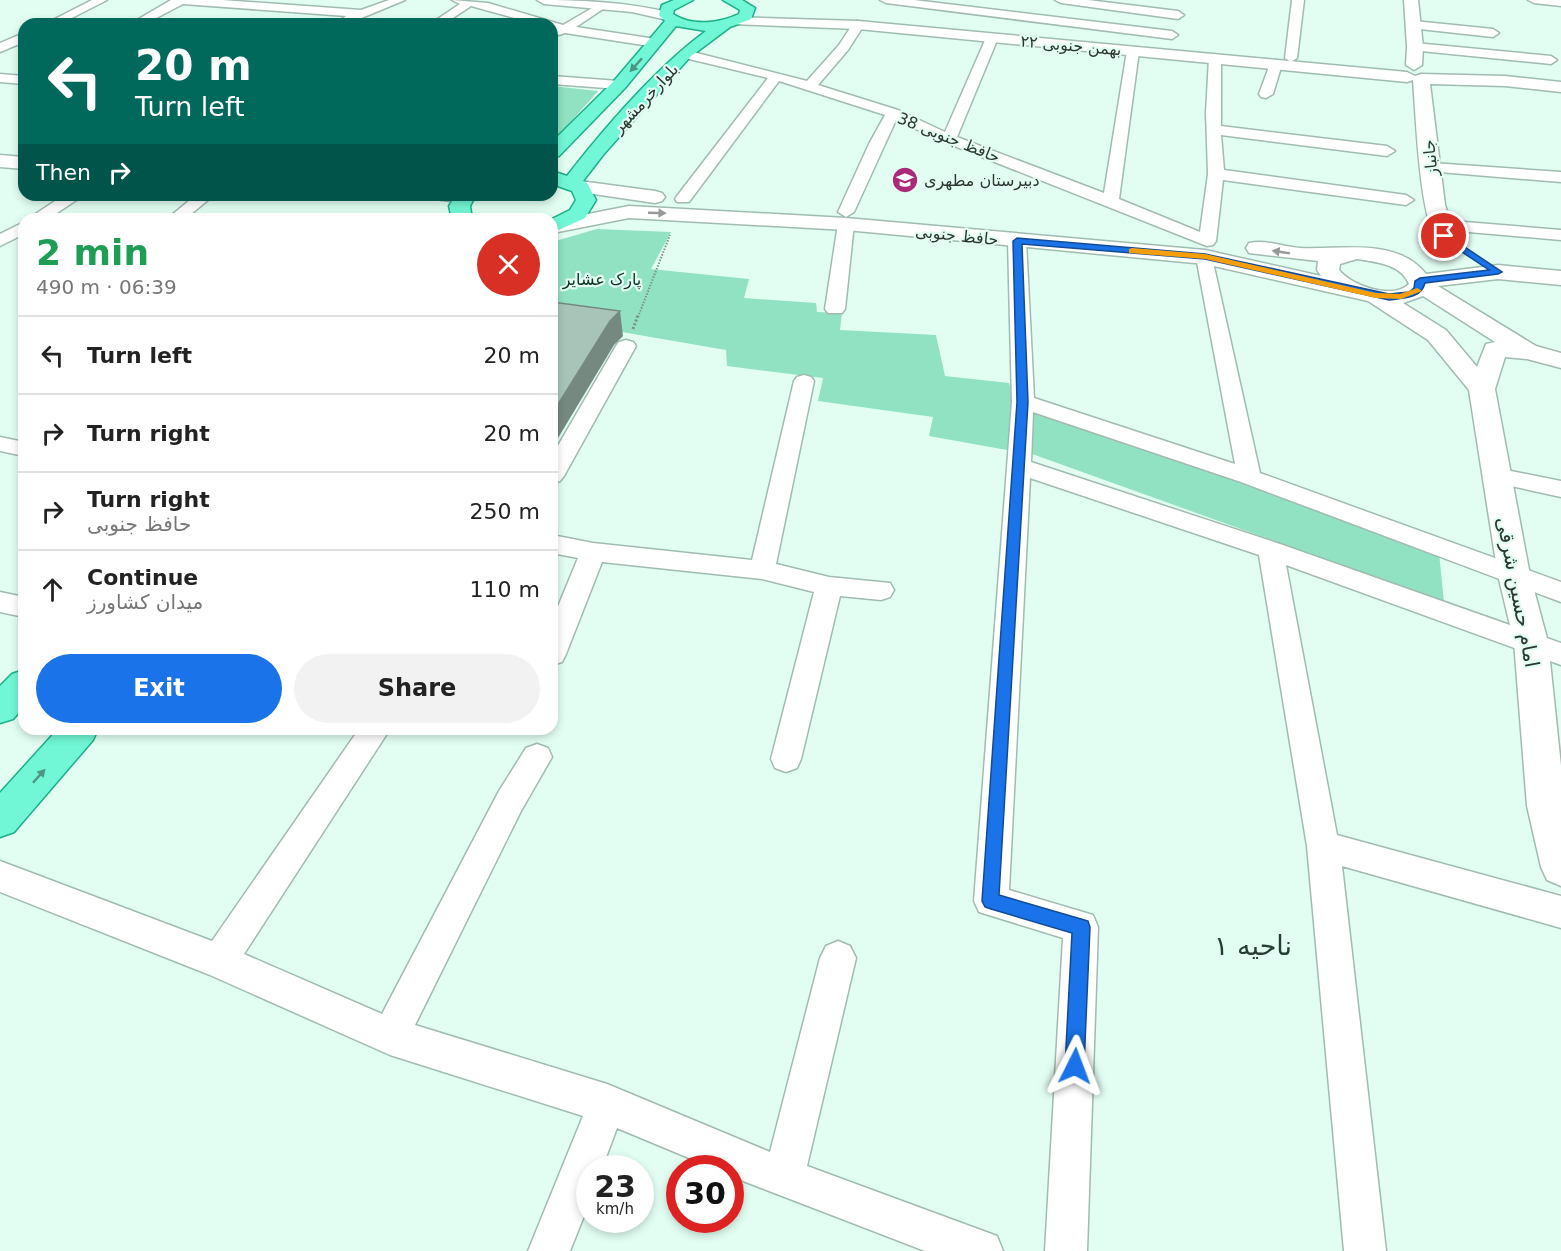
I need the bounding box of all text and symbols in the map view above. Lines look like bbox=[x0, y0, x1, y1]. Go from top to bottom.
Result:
street label: ۲۲ بهمن جنوبی bbox=[1020, 32, 1122, 60]
text: 20 m bbox=[135, 41, 252, 90]
icon: left bbox=[36, 42, 114, 120]
one-way arrow bbox=[630, 57, 643, 72]
street label: بلوارخرمشهر bbox=[608, 60, 683, 138]
text: Turn left bbox=[135, 91, 245, 122]
street label: حافظ جنوبی 38 bbox=[894, 108, 1003, 168]
street label: جانباز bbox=[1419, 139, 1443, 178]
icon: right bbox=[103, 156, 136, 189]
text: Then bbox=[36, 160, 91, 185]
school or university icon: دبیرستان مطهری bbox=[890, 165, 920, 195]
place label: دبیرستان مطهری bbox=[924, 171, 1040, 191]
one-way arrow bbox=[647, 208, 666, 217]
pin bbox=[1418, 210, 1469, 261]
icon: arrive bbox=[1427, 219, 1460, 252]
street label: حافظ جنوبی bbox=[914, 222, 999, 250]
text: 2 min bbox=[36, 232, 149, 273]
button: close bbox=[477, 233, 540, 296]
one-way arrow bbox=[1272, 247, 1291, 256]
park label: پارک عشایر bbox=[562, 270, 641, 290]
text: 490 m · 06:39 bbox=[36, 275, 177, 299]
icon: left bbox=[36, 339, 69, 372]
text: Turn left bbox=[87, 343, 192, 368]
text: 20 m bbox=[484, 343, 540, 368]
icon: right bbox=[36, 417, 69, 450]
text: Turn right bbox=[87, 421, 210, 446]
text: 20 m bbox=[484, 421, 540, 446]
text: Turn right bbox=[87, 487, 210, 512]
icon: right bbox=[36, 495, 69, 528]
text: 250 m bbox=[470, 499, 540, 524]
text: حافظ جنوبی bbox=[87, 512, 191, 536]
street label: امام حسین شرقی bbox=[1492, 515, 1544, 669]
text: Continue bbox=[87, 565, 198, 590]
icon: ahead bbox=[36, 573, 69, 606]
text: 110 m bbox=[470, 577, 540, 602]
text: میدان کشاورز bbox=[87, 590, 203, 614]
button: Exit bbox=[36, 654, 282, 723]
button: Share bbox=[294, 654, 540, 723]
one-way arrow bbox=[32, 769, 45, 784]
district label: ناحیه ۱ bbox=[1214, 930, 1292, 961]
position arrow bbox=[1043, 1034, 1107, 1098]
speed limit sign: 30 bbox=[666, 1155, 744, 1233]
text: 23 bbox=[594, 1169, 636, 1204]
text: km/h bbox=[596, 1200, 634, 1218]

